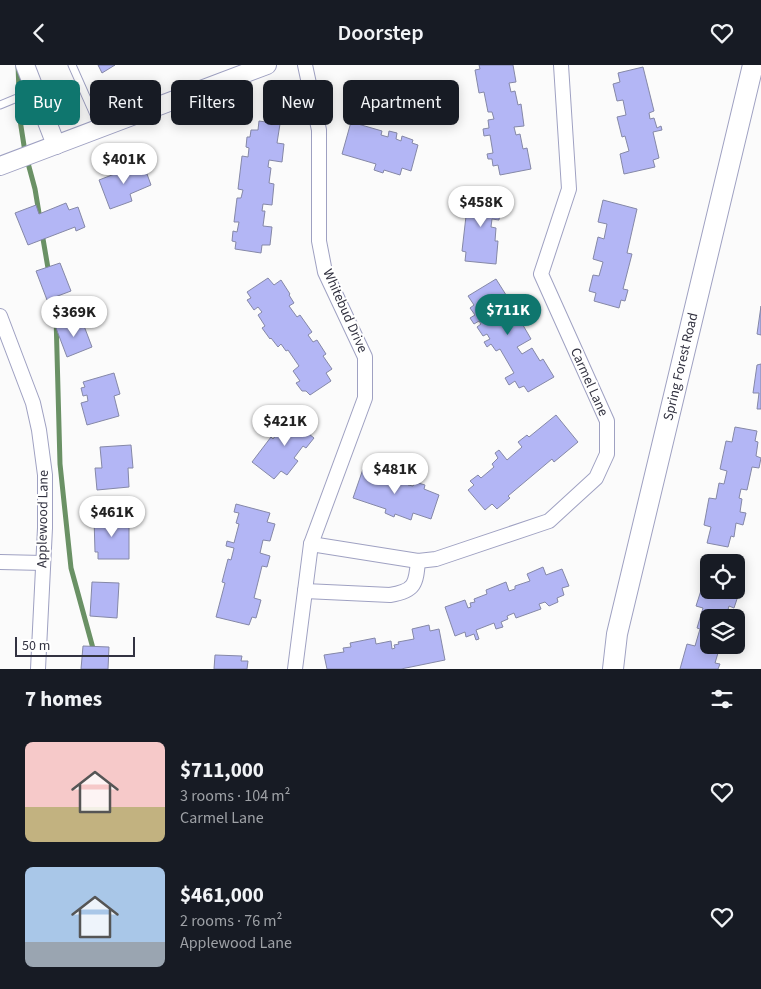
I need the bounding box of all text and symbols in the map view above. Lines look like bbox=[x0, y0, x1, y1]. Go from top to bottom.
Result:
text: Doorstep bbox=[337, 17, 424, 49]
icon: back bbox=[25, 19, 53, 47]
icon: heart bbox=[708, 19, 736, 47]
chip: Buy bbox=[15, 80, 80, 125]
chip: Rent bbox=[90, 80, 161, 125]
chip: Filters bbox=[171, 80, 253, 125]
chip: New bbox=[263, 80, 333, 125]
chip: Apartment bbox=[343, 80, 459, 125]
pin: $401K bbox=[89, 143, 159, 185]
text: $401K bbox=[102, 148, 146, 170]
pin: $458K bbox=[446, 185, 516, 228]
text: $458K bbox=[459, 191, 503, 213]
street label: Whitebud Drive bbox=[318, 266, 372, 356]
pin: $711K bbox=[473, 293, 543, 336]
pin: $369K bbox=[39, 295, 109, 338]
text: $711K bbox=[486, 299, 530, 321]
text: $369K bbox=[52, 301, 96, 323]
street label: Spring Forest Road bbox=[658, 311, 703, 423]
street label: Carmel Lane bbox=[565, 344, 613, 420]
pin: $421K bbox=[250, 405, 320, 447]
text: $421K bbox=[263, 410, 307, 432]
pin: $481K bbox=[360, 453, 430, 495]
text: $481K bbox=[373, 458, 417, 480]
street label: Applewood Lane bbox=[32, 470, 54, 568]
pin: $461K bbox=[77, 495, 147, 538]
text: $461K bbox=[90, 501, 134, 523]
map controls bbox=[700, 554, 745, 654]
button: locate bbox=[700, 554, 745, 599]
button: layers bbox=[700, 609, 745, 654]
scale bar bbox=[15, 634, 135, 657]
text: 50 m bbox=[22, 636, 50, 656]
text: 7 homes bbox=[25, 684, 102, 714]
icon: filters bbox=[708, 685, 736, 713]
text: $711,000 bbox=[180, 755, 264, 785]
icon: home bbox=[65, 762, 125, 822]
icon: heart bbox=[708, 778, 736, 806]
text: 3 rooms · 104 m² bbox=[180, 785, 290, 807]
text: Carmel Lane bbox=[180, 807, 264, 829]
text: $461,000 bbox=[180, 880, 264, 910]
icon: home bbox=[65, 887, 125, 947]
icon: heart bbox=[708, 903, 736, 931]
text: 2 rooms · 76 m² bbox=[180, 910, 282, 932]
text: Applewood Lane bbox=[180, 932, 292, 954]

